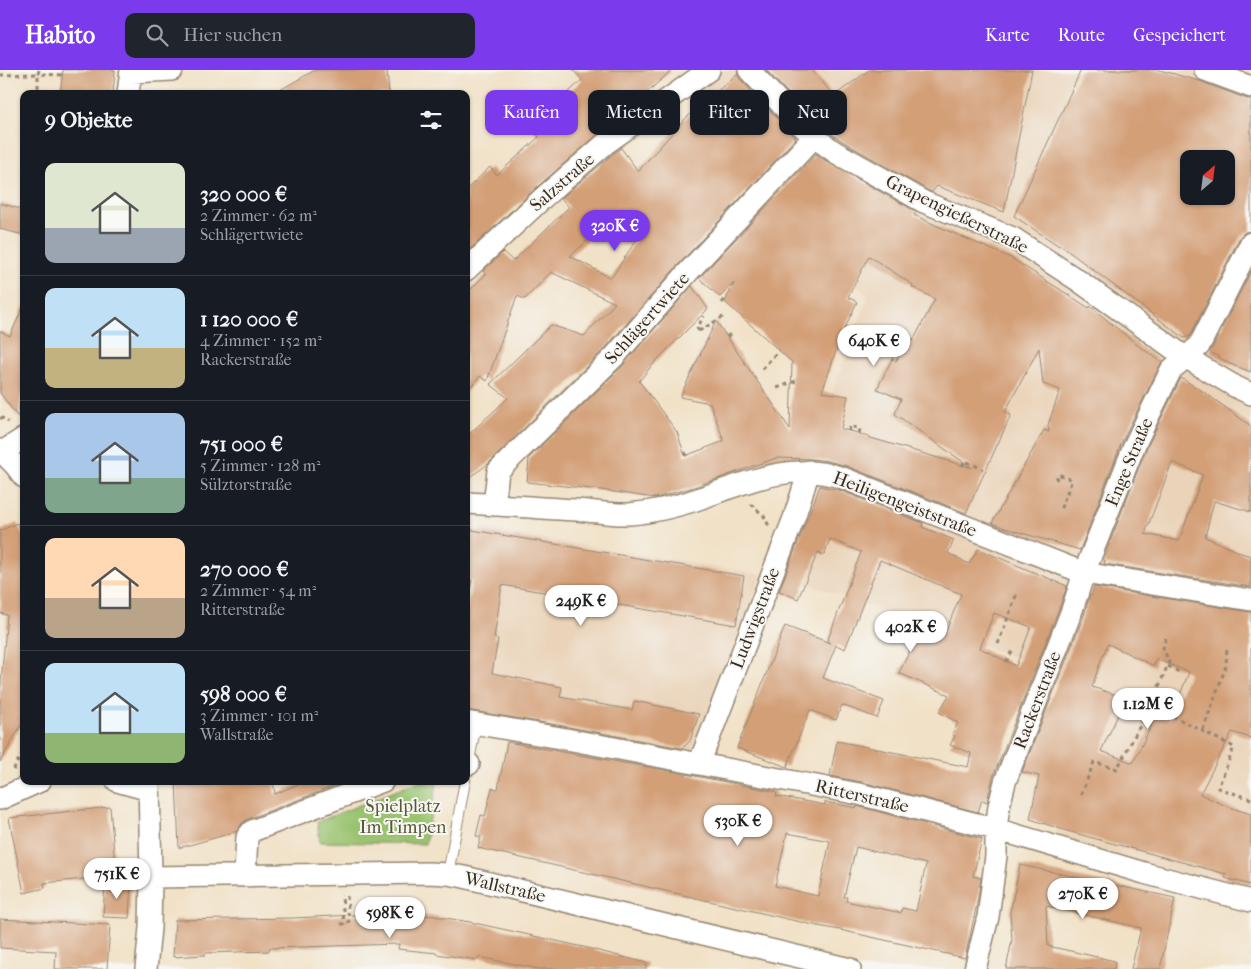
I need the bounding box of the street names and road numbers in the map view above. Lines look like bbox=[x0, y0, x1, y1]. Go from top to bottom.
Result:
street label: Salzstraße bbox=[526, 149, 599, 216]
street label: Grapengießerstraße bbox=[882, 171, 1032, 258]
street label: Schlägertwiete bbox=[601, 268, 694, 369]
street label: Enge Straße bbox=[1101, 415, 1158, 510]
street label: Heiligengeiststraße bbox=[830, 467, 980, 542]
street label: Ludwigstraße bbox=[727, 565, 784, 672]
street label: Rackerstraße bbox=[1009, 648, 1066, 752]
street label: Ritterstraße bbox=[813, 776, 911, 817]
street label: Wallstraße bbox=[461, 868, 548, 907]

